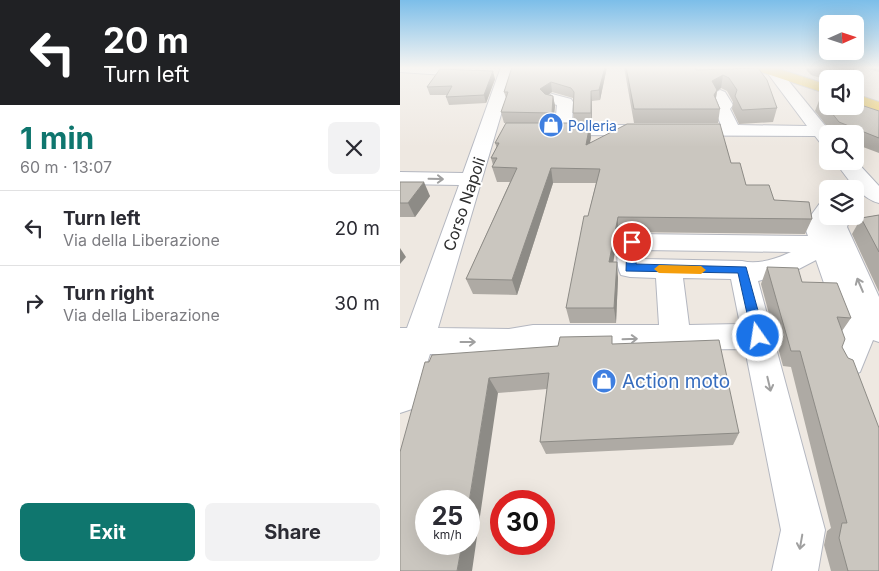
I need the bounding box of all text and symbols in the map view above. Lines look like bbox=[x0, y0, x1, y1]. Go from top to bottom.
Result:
north arrow bbox=[819, 15, 864, 60]
map controls bbox=[819, 15, 864, 225]
text: 20 m bbox=[103, 19, 189, 61]
icon: left bbox=[20, 20, 85, 85]
text: Turn left bbox=[103, 61, 189, 87]
button: sound bbox=[819, 70, 864, 115]
shop icon: Polleria bbox=[538, 112, 564, 138]
place label: Polleria bbox=[568, 117, 617, 134]
text: 1 min bbox=[20, 120, 94, 156]
button: close bbox=[328, 122, 380, 174]
button: search bbox=[819, 125, 864, 170]
street label: Corso Napoli bbox=[439, 154, 489, 254]
text: 60 m · 13:07 bbox=[20, 157, 112, 177]
one-way arrow bbox=[428, 174, 444, 184]
button: layers bbox=[819, 180, 864, 225]
text: Turn left bbox=[63, 207, 141, 230]
icon: left bbox=[20, 214, 48, 242]
text: 20 m bbox=[334, 217, 380, 240]
pin bbox=[611, 221, 653, 263]
icon: arrive bbox=[618, 228, 646, 256]
text: Via della Liberazione bbox=[63, 230, 220, 250]
one-way arrow bbox=[855, 278, 864, 293]
text: Turn right bbox=[63, 282, 154, 305]
icon: right bbox=[20, 289, 48, 317]
text: 30 m bbox=[334, 292, 380, 315]
text: Via della Liberazione bbox=[63, 305, 220, 325]
position arrow bbox=[731, 309, 783, 361]
one-way arrow bbox=[622, 334, 638, 343]
one-way arrow bbox=[460, 337, 476, 347]
shop icon: Action moto bbox=[591, 368, 617, 394]
place label: Action moto bbox=[622, 370, 730, 393]
one-way arrow bbox=[765, 375, 774, 391]
speed limit sign: 30 bbox=[490, 490, 555, 555]
text: 25 bbox=[432, 501, 463, 531]
button: Exit bbox=[20, 503, 195, 561]
button: Share bbox=[205, 503, 380, 561]
text: km/h bbox=[433, 527, 462, 542]
one-way arrow bbox=[795, 534, 805, 550]

